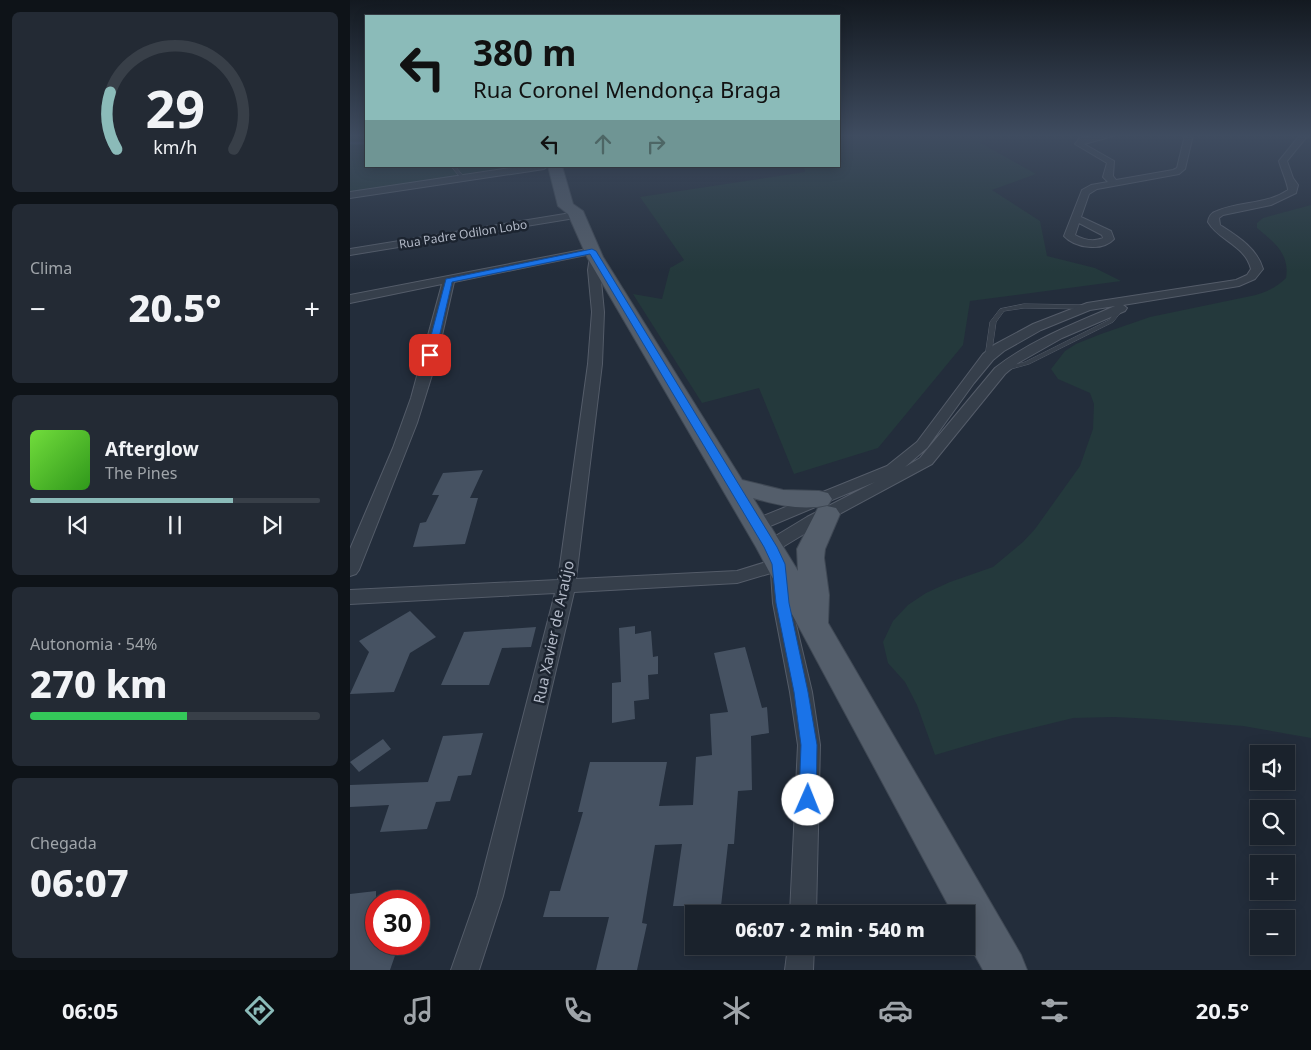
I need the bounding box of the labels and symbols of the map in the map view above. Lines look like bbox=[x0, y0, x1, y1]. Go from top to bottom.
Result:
street label: Rua Padre Odilon Lobo bbox=[398, 215, 528, 253]
pin bbox=[409, 334, 451, 376]
street label: Rua Xavier de Araújo bbox=[528, 559, 578, 705]
position arrow bbox=[781, 773, 833, 825]
speed limit sign: 30 bbox=[365, 890, 430, 955]

